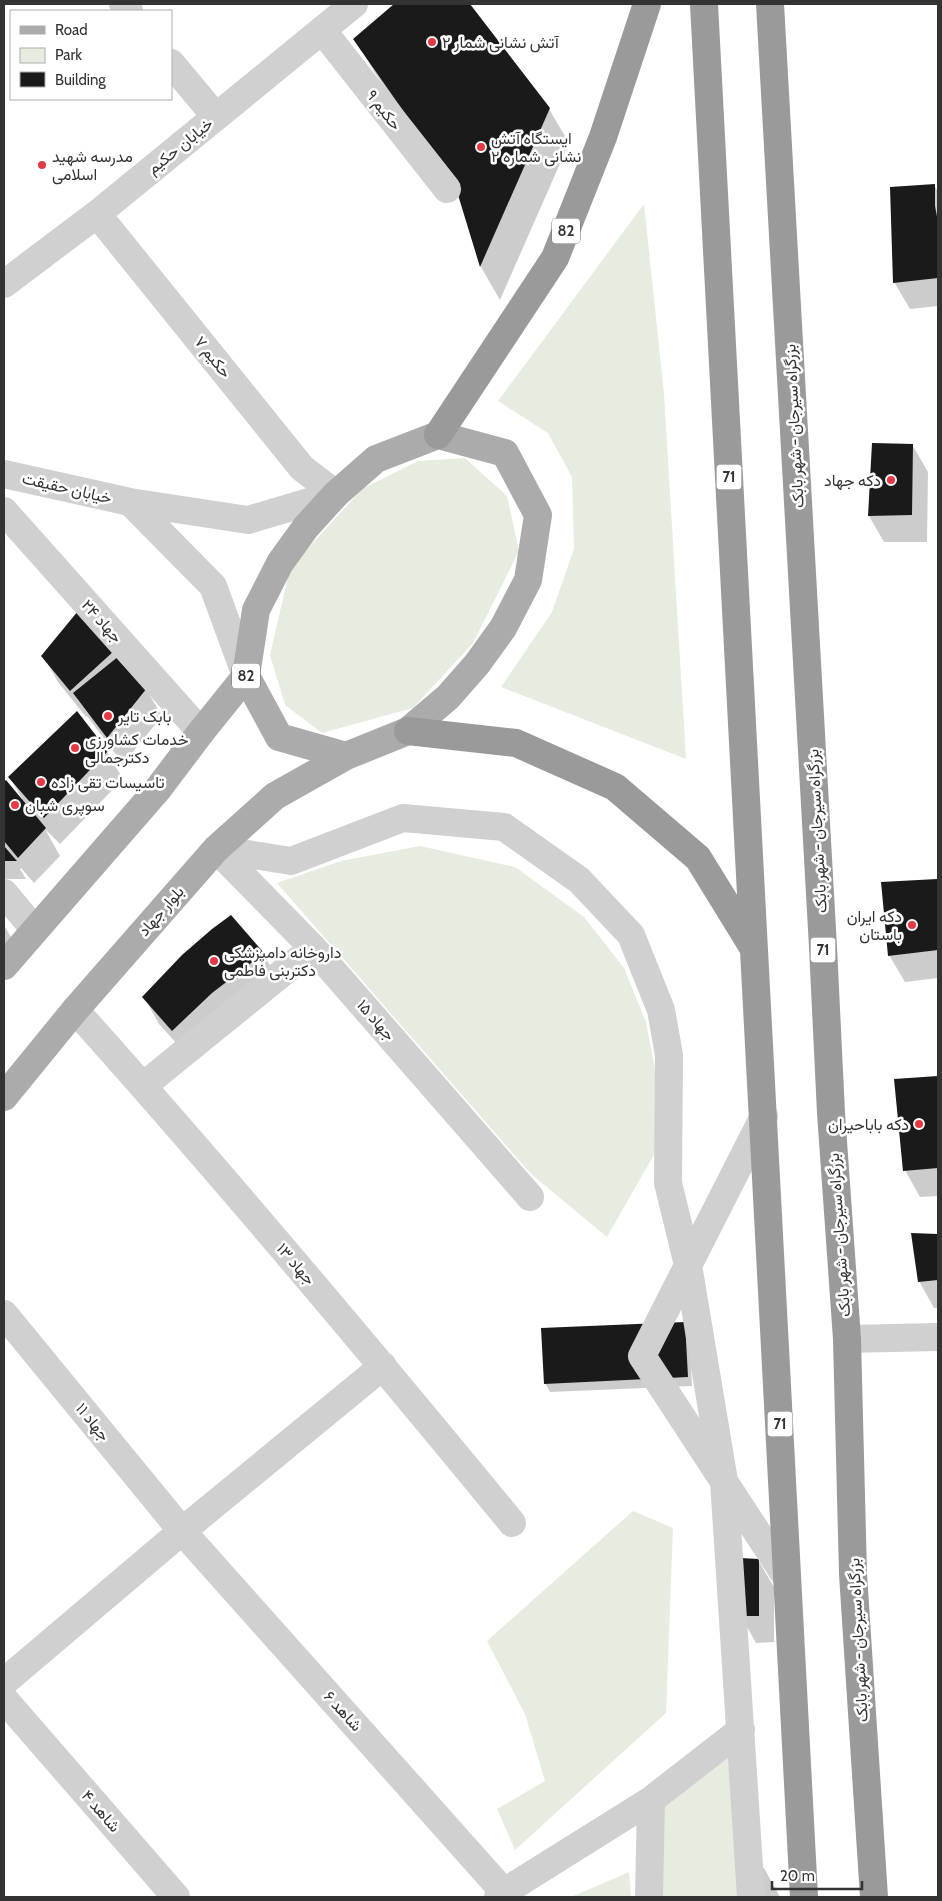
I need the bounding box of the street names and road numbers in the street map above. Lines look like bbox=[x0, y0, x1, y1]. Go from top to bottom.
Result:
street label: حکیم ۹ bbox=[362, 86, 406, 135]
street label: خیابان حکیم bbox=[143, 114, 217, 179]
road number: 82 bbox=[552, 218, 580, 244]
street label: حکیم ۷ bbox=[190, 332, 236, 382]
street label: بزرگراه سیرجان - شهر بابک bbox=[780, 343, 809, 509]
road number: 71 bbox=[716, 464, 742, 490]
street label: خیابان حقیقت bbox=[20, 468, 114, 508]
street label: جهاد ۲۴ bbox=[77, 595, 127, 647]
road number: 82 bbox=[232, 664, 260, 688]
street label: بزرگراه سیرجان - شهر بابک bbox=[803, 748, 832, 914]
street label: بلوار جهاد bbox=[134, 882, 189, 941]
road number: 71 bbox=[810, 938, 836, 962]
street label: جهاد ۱۵ bbox=[352, 996, 399, 1045]
street label: بزرگراه سیرجان - شهر بابک bbox=[824, 1152, 855, 1318]
street label: جهاد ۱۳ bbox=[272, 1239, 320, 1290]
street label: جهاد ۱۱ bbox=[71, 1399, 114, 1446]
road number: 71 bbox=[768, 1412, 792, 1436]
street label: بزرگراه سیرجان - شهر بابک bbox=[844, 1557, 873, 1723]
street label: شاهد ۶ bbox=[320, 1687, 366, 1735]
street label: شاهد ۴ bbox=[78, 1786, 124, 1836]

